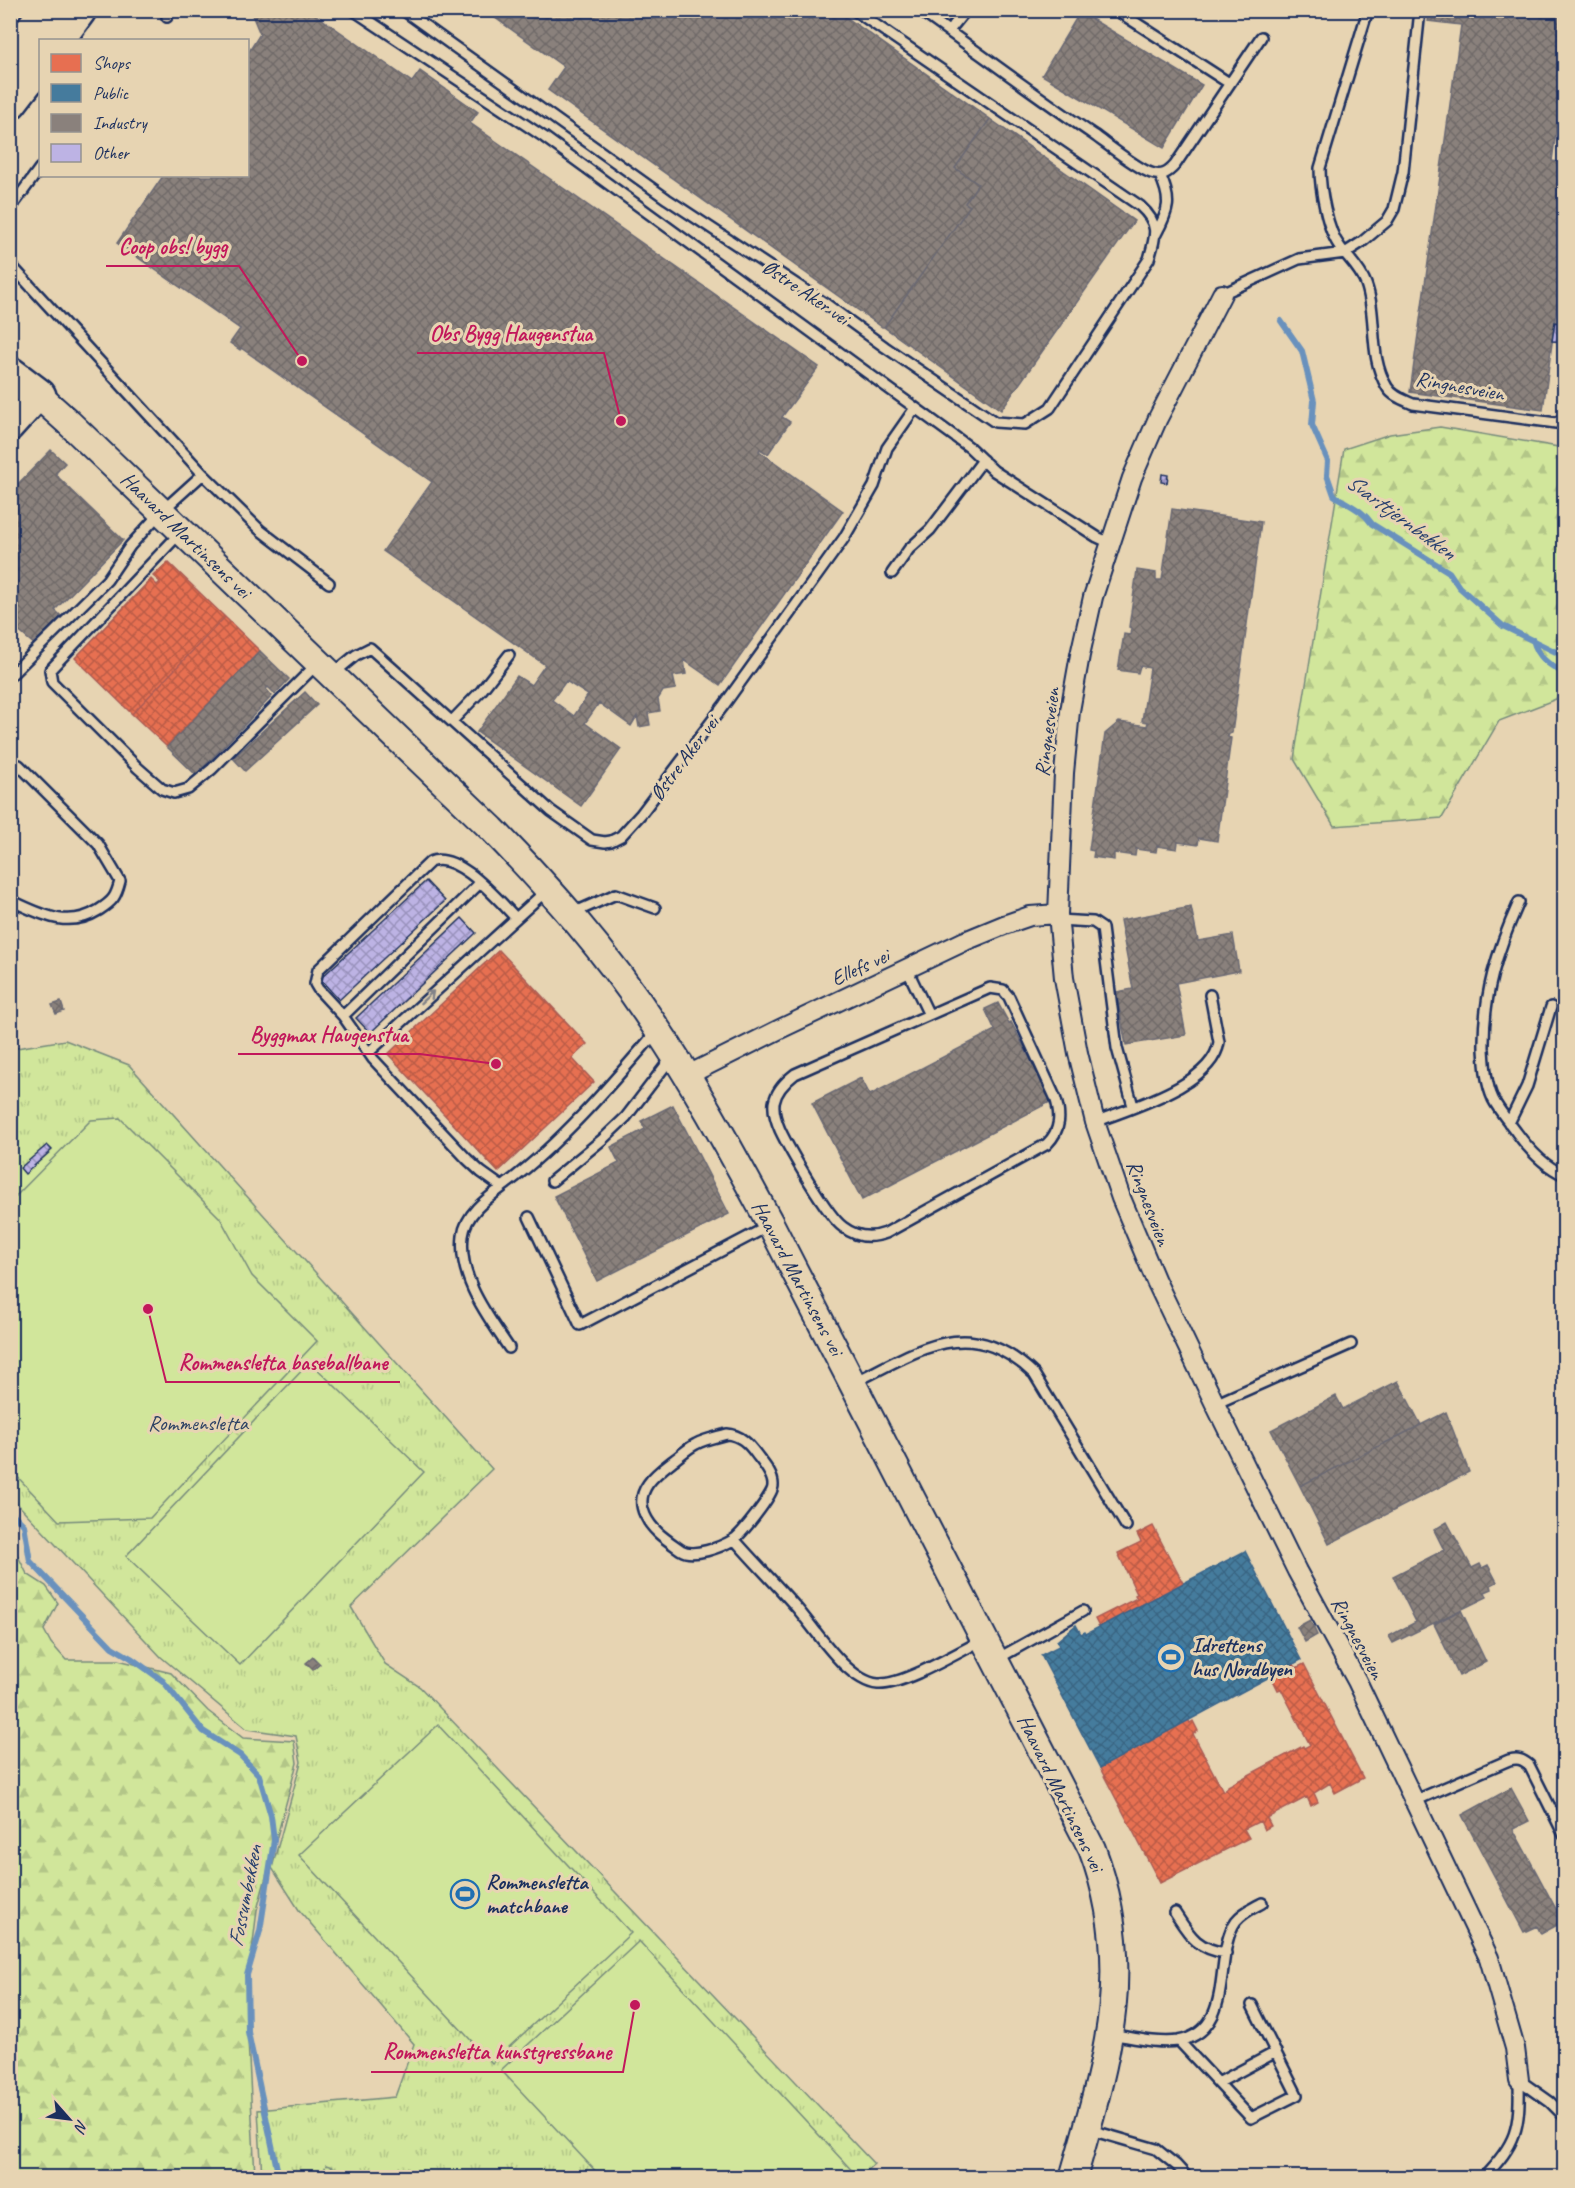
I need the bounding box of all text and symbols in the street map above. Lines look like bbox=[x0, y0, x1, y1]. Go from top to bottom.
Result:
legend bbox=[39, 39, 249, 177]
text: Shops bbox=[93, 52, 132, 74]
text: Public bbox=[93, 82, 130, 104]
text: Industry bbox=[93, 112, 148, 134]
text: Other bbox=[93, 142, 130, 164]
callout: Coop obs! bygg bbox=[106, 226, 239, 266]
text: Coop obs! bygg bbox=[119, 233, 229, 261]
street label: Østre Aker vei bbox=[758, 253, 857, 332]
callout: Obs Bygg Haugenstua bbox=[417, 313, 604, 353]
text: Obs Bygg Haugenstua bbox=[430, 320, 594, 348]
street label: Ringnesveien bbox=[1414, 365, 1508, 407]
street label: Haavard Martinsens vei bbox=[115, 466, 259, 606]
water label: Svarttjernbekken bbox=[1341, 468, 1463, 567]
street label: Ringnesveien bbox=[1029, 684, 1066, 778]
street label: Østre Aker vei bbox=[644, 708, 726, 806]
street label: Ellefs vei bbox=[827, 941, 896, 992]
one-way arrow bbox=[419, 990, 434, 1005]
callout: Byggmax Haugenstua bbox=[238, 1014, 420, 1054]
text: Byggmax Haugenstua bbox=[250, 1021, 410, 1049]
street label: Ringnesveien bbox=[1121, 1157, 1178, 1251]
street label: Haavard Martinsens vei bbox=[746, 1196, 851, 1362]
callout: Rommensletta baseballbane bbox=[166, 1342, 400, 1382]
text: Rommensletta baseballbane bbox=[178, 1349, 389, 1377]
park label: Rommensletta bbox=[148, 1410, 250, 1436]
street label: Ringnesveien bbox=[1326, 1592, 1391, 1685]
place label: Idrettens hus Nordbyen bbox=[1192, 1632, 1293, 1682]
sports icon: Idrettens hus Nordbyen bbox=[1155, 1641, 1187, 1673]
street label: Haavard Martinsens vei bbox=[1012, 1710, 1112, 1879]
water label: Fossumbekken bbox=[221, 1841, 269, 1949]
place label: Rommensletta matchbane bbox=[486, 1869, 589, 1919]
sports icon: Rommensletta matchbane bbox=[449, 1878, 481, 1910]
callout: Rommensletta kunstgressbane bbox=[371, 2032, 623, 2072]
text: Rommensletta kunstgressbane bbox=[383, 2038, 613, 2066]
north arrow bbox=[39, 2089, 99, 2149]
text: N bbox=[69, 2117, 93, 2137]

